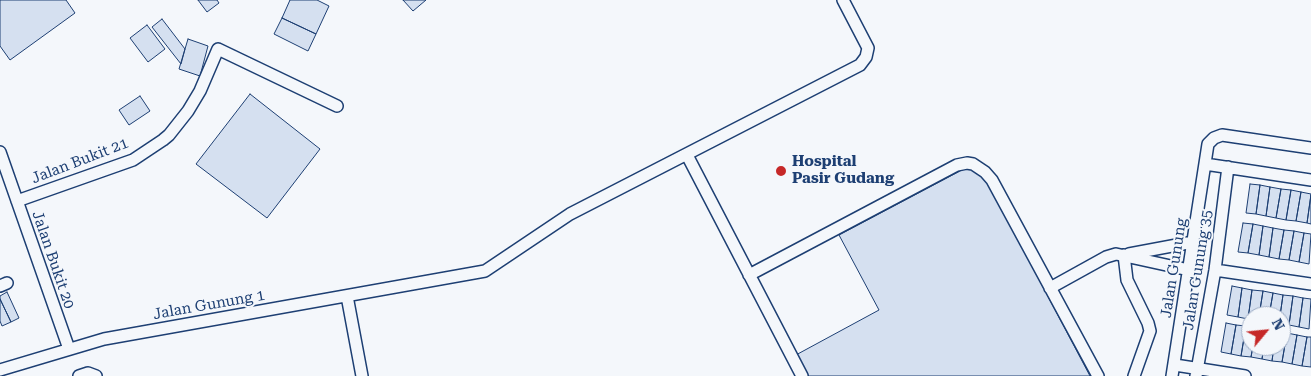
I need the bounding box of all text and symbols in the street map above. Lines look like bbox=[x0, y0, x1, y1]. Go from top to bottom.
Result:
street label: Jalan Bukit 21 bbox=[29, 134, 131, 188]
place label: Hospital Pasir Gudang bbox=[792, 153, 894, 188]
marker: Hospital Pasir Gudang bbox=[774, 164, 788, 178]
street label: Jalan Bukit 20 bbox=[28, 209, 78, 311]
street label: Jalan Gunung 35 bbox=[1180, 209, 1216, 331]
street label: Jalan Gunung bbox=[1157, 217, 1191, 319]
street label: Jalan Gunung 1 bbox=[152, 286, 266, 324]
north arrow bbox=[1241, 306, 1291, 356]
text: N bbox=[1269, 316, 1288, 333]

